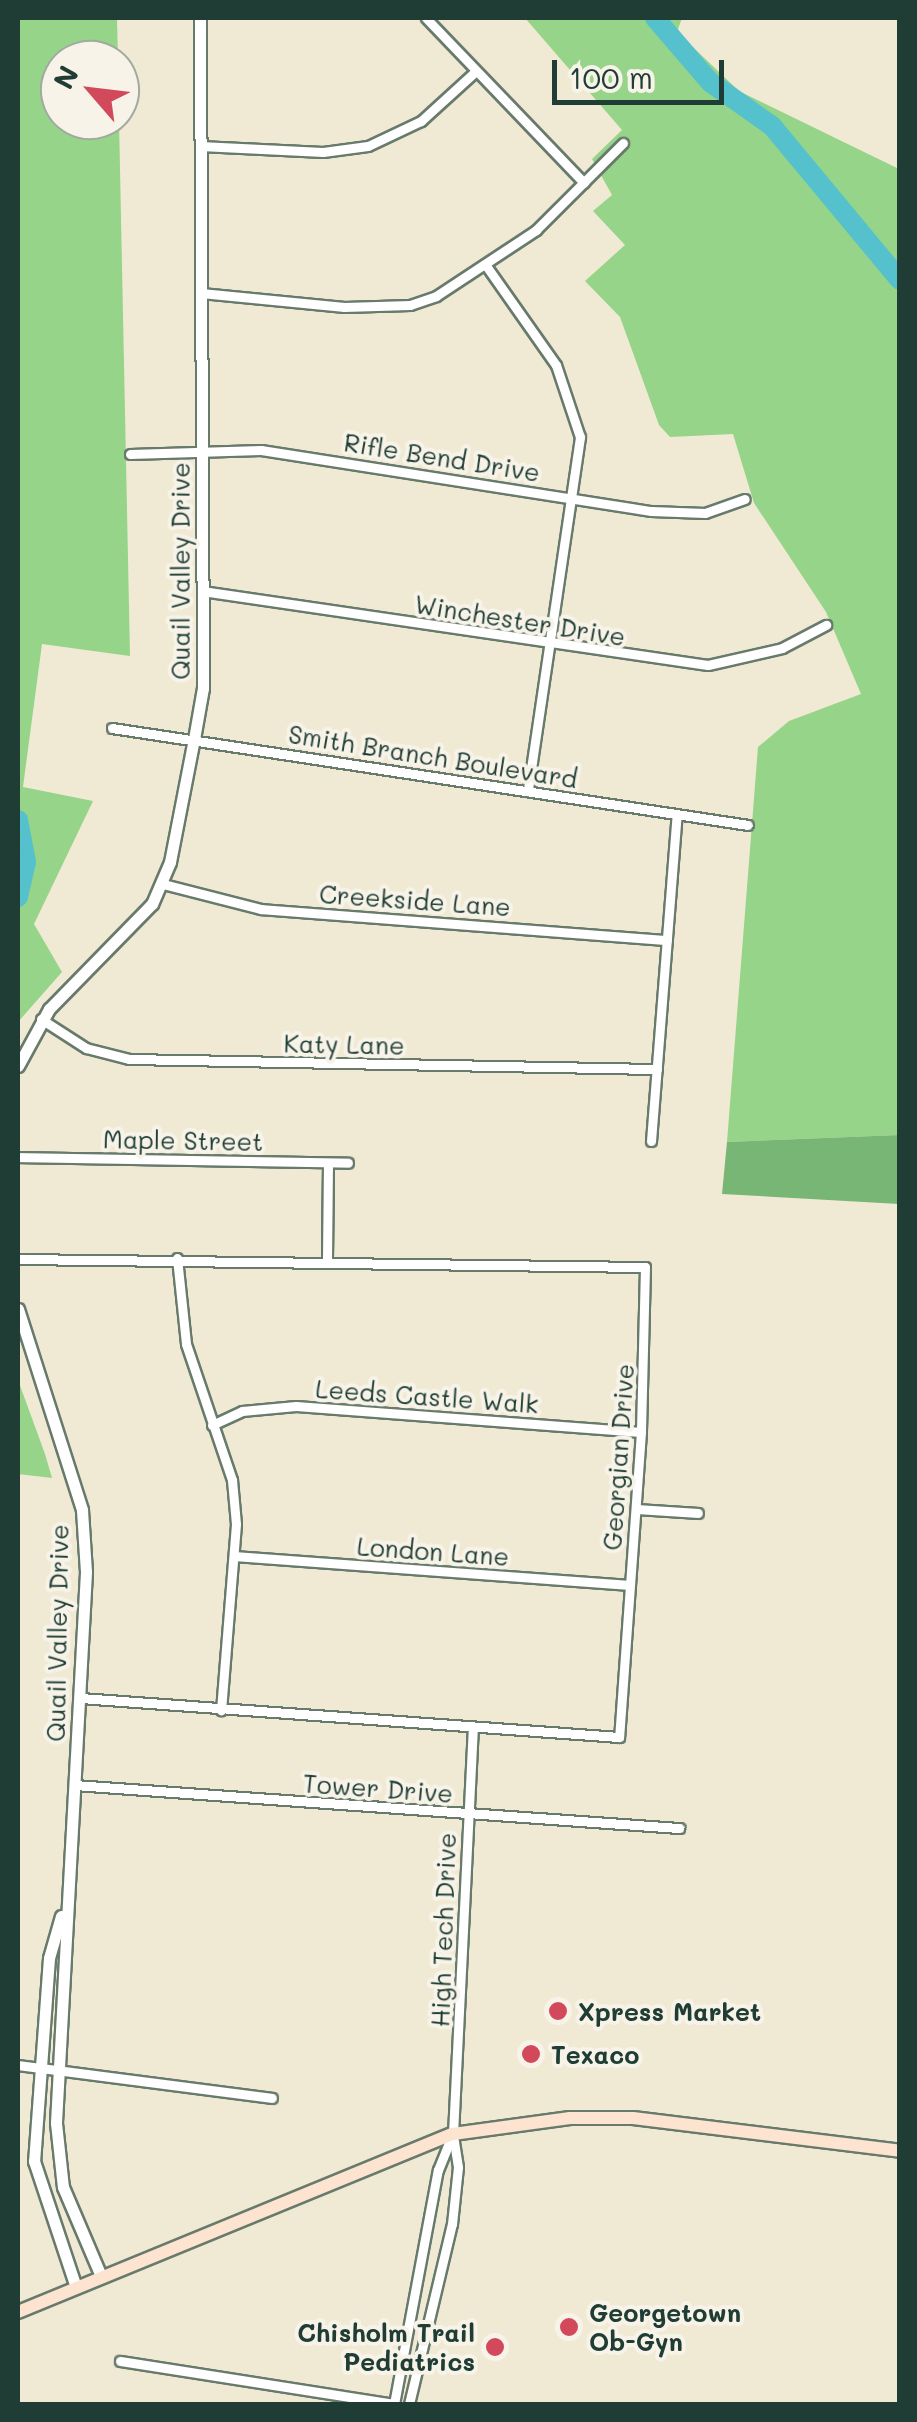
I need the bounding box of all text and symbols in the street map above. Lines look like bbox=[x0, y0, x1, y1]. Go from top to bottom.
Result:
north arrow bbox=[40, 40, 140, 140]
scale bar bbox=[557, 40, 730, 102]
text: 100 m bbox=[569, 57, 653, 97]
text: N bbox=[44, 59, 86, 95]
street label: Rifle Bend Drive bbox=[342, 427, 542, 487]
street label: Quail Valley Drive bbox=[165, 462, 195, 680]
street label: Winchester Drive bbox=[412, 589, 628, 651]
street label: Smith Branch Boulevard bbox=[286, 718, 580, 794]
street label: Creekside Lane bbox=[318, 878, 512, 922]
street label: Katy Lane bbox=[283, 1028, 405, 1060]
street label: Maple Street bbox=[103, 1124, 263, 1156]
street label: Georgian Drive bbox=[597, 1363, 639, 1551]
street label: Leeds Castle Walk bbox=[314, 1373, 540, 1419]
street label: Quail Valley Drive bbox=[40, 1524, 74, 1742]
street label: London Lane bbox=[356, 1531, 510, 1571]
street label: Tower Drive bbox=[302, 1768, 454, 1808]
street label: High Tech Drive bbox=[425, 1832, 461, 2028]
place label: Xpress Market bbox=[578, 1996, 761, 2026]
marker: Xpress Market bbox=[547, 2000, 569, 2022]
place label: Texaco bbox=[551, 2039, 639, 2069]
marker: Texaco bbox=[520, 2043, 542, 2065]
place label: Georgetown Ob-Gyn bbox=[589, 2298, 741, 2357]
marker: Georgetown Ob-Gyn bbox=[558, 2316, 580, 2338]
place label: Chisholm Trail Pediatrics bbox=[297, 2318, 475, 2377]
marker: Chisholm Trail Pediatrics bbox=[484, 2336, 506, 2358]

